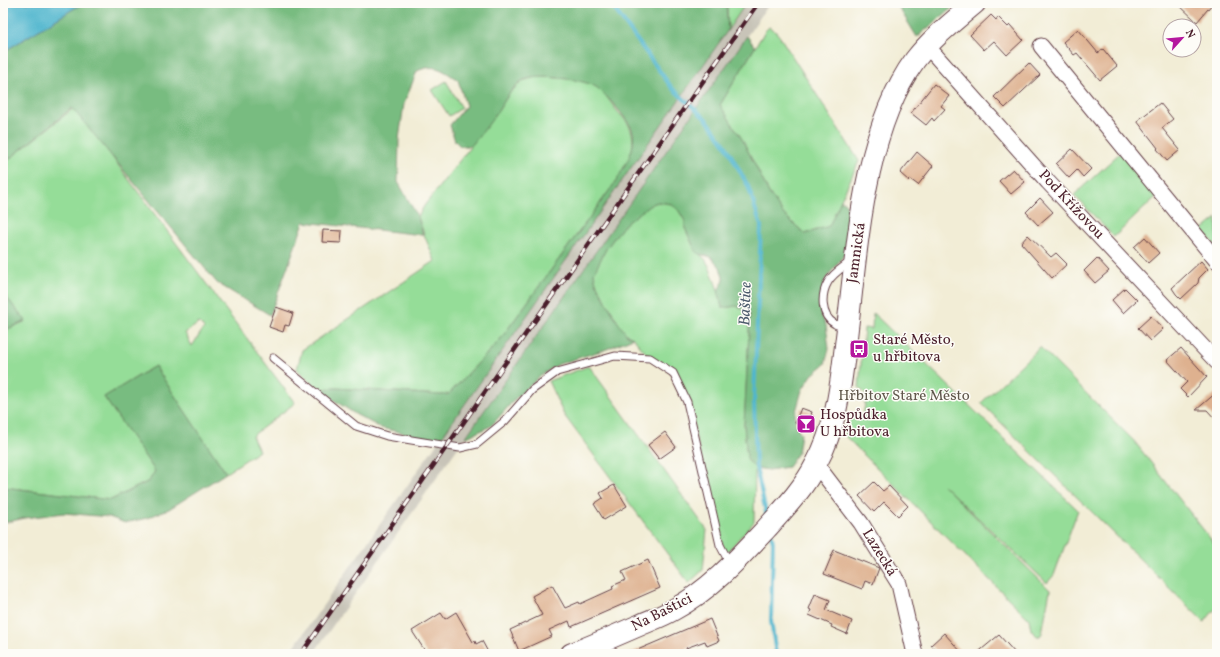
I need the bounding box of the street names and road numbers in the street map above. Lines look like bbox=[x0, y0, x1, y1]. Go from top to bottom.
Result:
street label: Pod Křížovou bbox=[1033, 166, 1109, 244]
street label: Jamnická bbox=[842, 221, 872, 285]
street label: Lazecká bbox=[856, 525, 902, 581]
street label: Na Baštici bbox=[628, 589, 696, 637]

